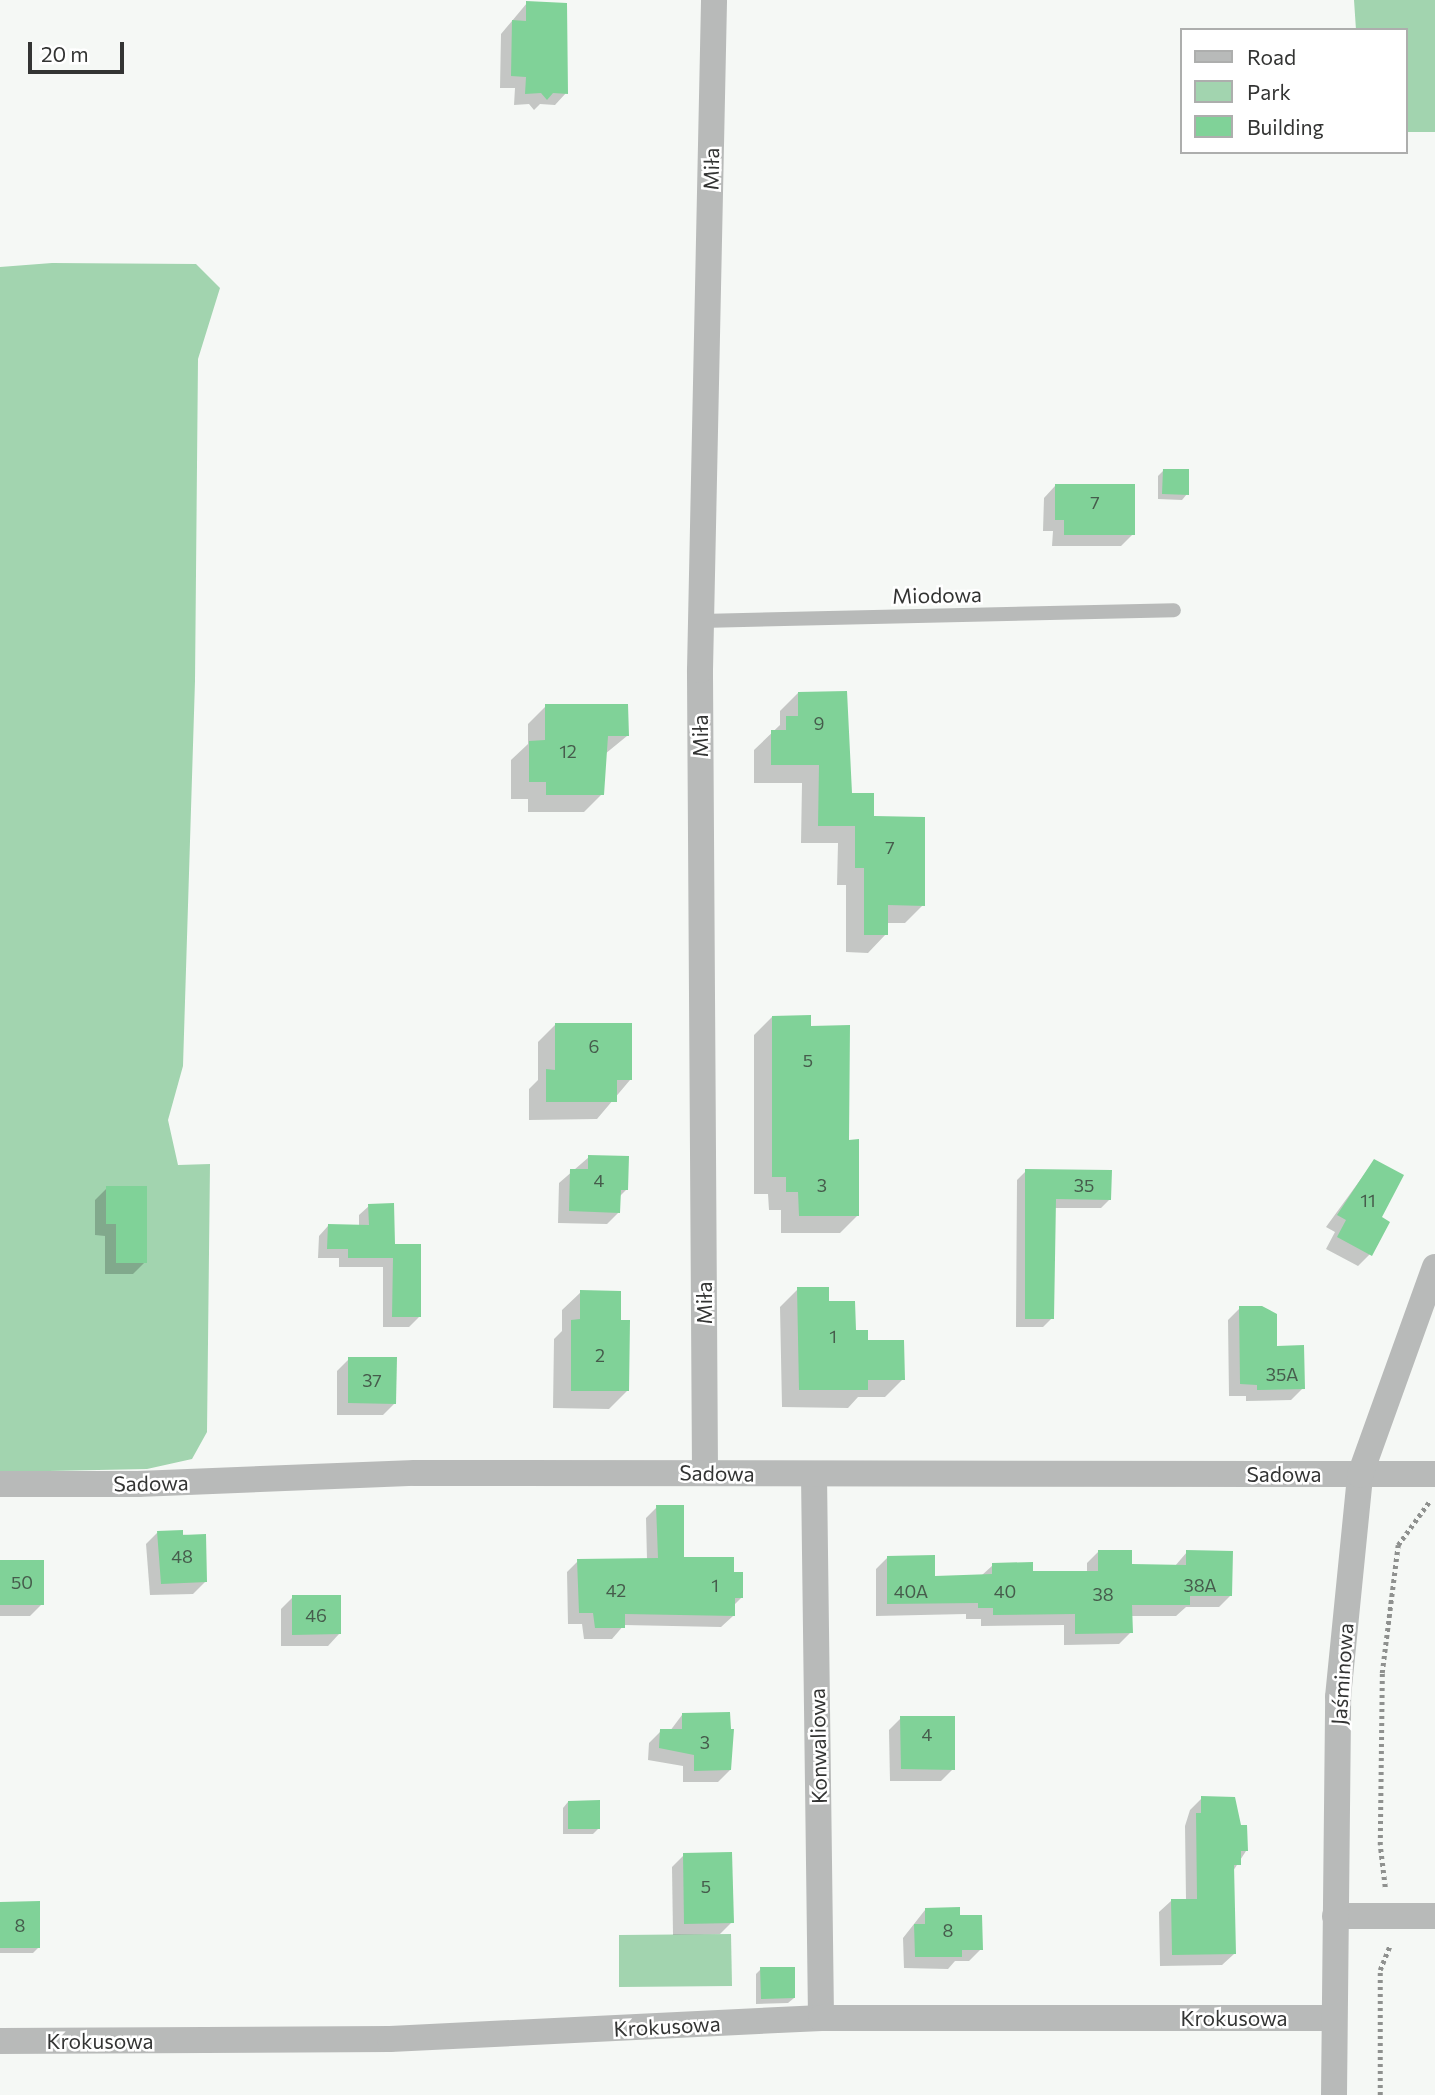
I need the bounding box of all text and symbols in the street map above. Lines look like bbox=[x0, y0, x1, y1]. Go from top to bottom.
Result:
scale bar bbox=[32, 28, 128, 72]
legend bbox=[1180, 28, 1407, 154]
text: 20 m bbox=[41, 41, 89, 66]
text: Road bbox=[1247, 44, 1296, 69]
text: Park bbox=[1247, 79, 1291, 104]
text: Building bbox=[1247, 114, 1324, 139]
street label: Miła bbox=[698, 147, 724, 191]
house number: 7 bbox=[1090, 491, 1100, 513]
street label: Miodowa bbox=[892, 582, 982, 608]
house number: 9 bbox=[814, 712, 824, 734]
street label: Miła bbox=[687, 715, 713, 757]
house number: 12 bbox=[559, 740, 577, 762]
house number: 7 bbox=[885, 836, 895, 858]
house number: 6 bbox=[589, 1035, 599, 1057]
house number: 5 bbox=[803, 1049, 813, 1071]
house number: 4 bbox=[594, 1169, 604, 1191]
house number: 3 bbox=[817, 1174, 827, 1196]
house number: 35 bbox=[1074, 1174, 1094, 1196]
house number: 11 bbox=[1360, 1189, 1376, 1211]
street label: Miła bbox=[691, 1282, 717, 1324]
house number: 1 bbox=[829, 1325, 837, 1347]
house number: 2 bbox=[595, 1344, 605, 1366]
house number: 35A bbox=[1266, 1363, 1298, 1385]
house number: 37 bbox=[362, 1369, 382, 1391]
street label: Sadowa bbox=[679, 1460, 755, 1486]
street label: Sadowa bbox=[1246, 1461, 1322, 1487]
street label: Sadowa bbox=[113, 1470, 189, 1496]
house number: 48 bbox=[171, 1545, 193, 1567]
house number: 50 bbox=[11, 1571, 33, 1593]
house number: 1 bbox=[711, 1574, 719, 1596]
house number: 38A bbox=[1183, 1574, 1217, 1596]
house number: 42 bbox=[606, 1579, 626, 1601]
house number: 40A bbox=[894, 1580, 928, 1602]
house number: 40 bbox=[994, 1580, 1016, 1602]
house number: 38 bbox=[1092, 1583, 1114, 1605]
house number: 46 bbox=[305, 1604, 327, 1626]
street label: Jaśminowa bbox=[1326, 1622, 1358, 1726]
street label: Konwaliowa bbox=[804, 1688, 832, 1804]
house number: 4 bbox=[922, 1723, 932, 1745]
house number: 3 bbox=[700, 1731, 710, 1753]
house number: 5 bbox=[701, 1875, 711, 1897]
house number: 8 bbox=[15, 1914, 25, 1936]
house number: 8 bbox=[943, 1919, 953, 1941]
street label: Krokusowa bbox=[1180, 2005, 1288, 2031]
street label: Krokusowa bbox=[613, 2011, 721, 2041]
street label: Krokusowa bbox=[46, 2028, 154, 2054]

